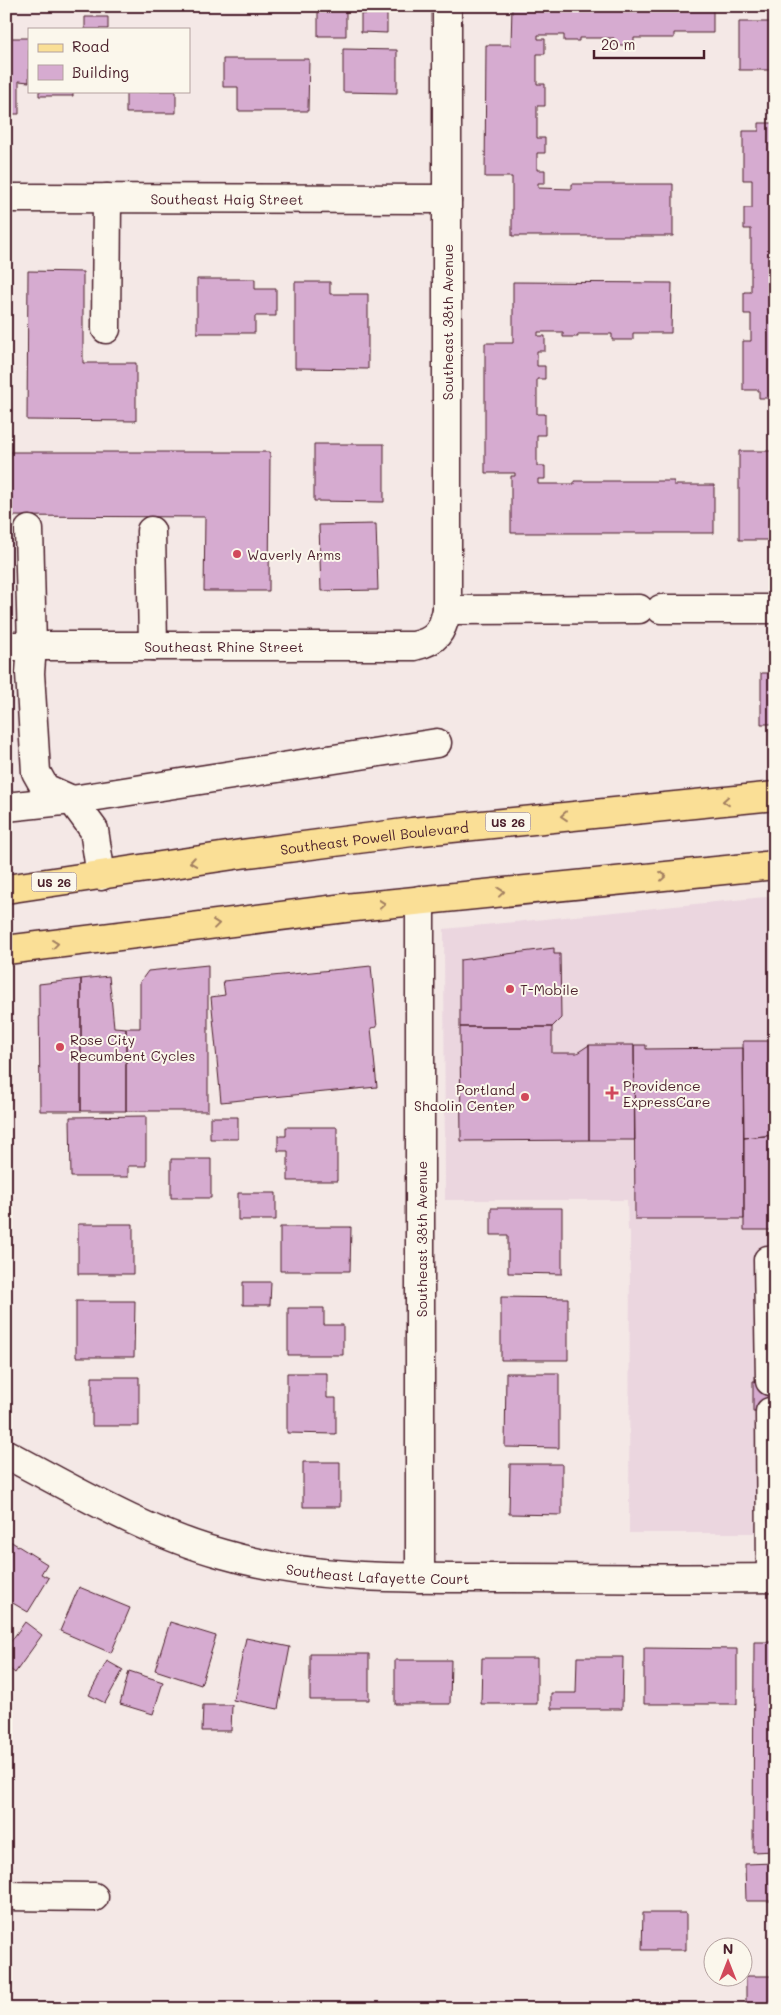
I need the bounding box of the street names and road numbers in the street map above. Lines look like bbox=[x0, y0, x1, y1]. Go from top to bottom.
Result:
street label: Southeast Haig Street bbox=[150, 189, 304, 208]
street label: Southeast 38th Avenue bbox=[438, 244, 457, 400]
street label: Southeast Rhine Street bbox=[144, 637, 304, 656]
road number: US 26 bbox=[486, 812, 530, 832]
street label: Southeast Powell Boulevard bbox=[279, 817, 470, 858]
road number: US 26 bbox=[32, 872, 76, 892]
street label: Southeast 38th Avenue bbox=[412, 1161, 431, 1317]
street label: Southeast Lafayette Court bbox=[285, 1559, 469, 1588]

